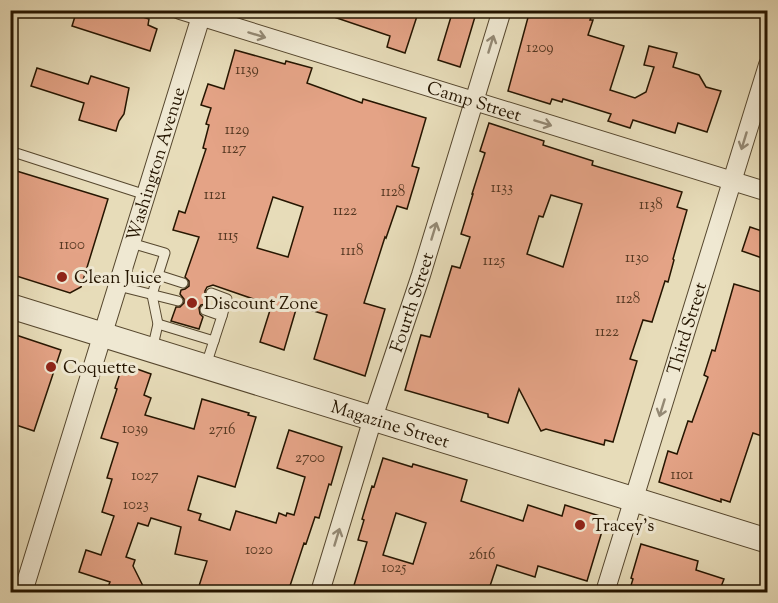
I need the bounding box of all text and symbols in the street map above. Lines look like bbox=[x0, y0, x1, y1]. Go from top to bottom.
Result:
one-way arrow bbox=[247, 30, 266, 41]
one-way arrow bbox=[486, 35, 497, 54]
house number: 1209 bbox=[526, 38, 554, 59]
house number: 1139 bbox=[235, 60, 259, 81]
street label: Camp Street bbox=[423, 76, 524, 130]
street label: Washington Avenue bbox=[121, 84, 193, 245]
one-way arrow bbox=[533, 118, 552, 129]
house number: 1129 bbox=[225, 120, 249, 141]
one-way arrow bbox=[738, 132, 749, 151]
house number: 1127 bbox=[222, 139, 247, 160]
house number: 1133 bbox=[491, 178, 513, 199]
house number: 1128 bbox=[381, 182, 405, 203]
house number: 1121 bbox=[204, 185, 226, 206]
house number: 1138 bbox=[639, 195, 663, 216]
house number: 1122 bbox=[333, 201, 357, 222]
one-way arrow bbox=[430, 222, 441, 241]
house number: 1115 bbox=[218, 226, 238, 247]
house number: 1100 bbox=[59, 235, 85, 256]
house number: 1118 bbox=[341, 241, 363, 262]
house number: 1130 bbox=[625, 248, 649, 269]
street label: Fourth Street bbox=[385, 250, 442, 356]
house number: 1125 bbox=[483, 251, 505, 272]
place label: Clean Juice bbox=[74, 266, 162, 292]
marker: Clean Juice bbox=[55, 270, 69, 284]
street label: Third Street bbox=[662, 279, 715, 378]
house number: 1128 bbox=[616, 289, 640, 310]
place label: Discount Zone bbox=[204, 292, 318, 318]
marker: Discount Zone bbox=[185, 296, 199, 310]
house number: 1122 bbox=[595, 322, 619, 343]
place label: Coquette bbox=[63, 356, 136, 382]
marker: Coquette bbox=[44, 360, 58, 374]
street label: Magazine Street bbox=[327, 395, 452, 456]
one-way arrow bbox=[656, 398, 667, 417]
house number: 1039 bbox=[122, 419, 148, 440]
house number: 2716 bbox=[208, 420, 236, 441]
house number: 2700 bbox=[295, 448, 325, 469]
house number: 1101 bbox=[671, 465, 693, 486]
house number: 1027 bbox=[131, 466, 159, 487]
house number: 1023 bbox=[123, 495, 149, 516]
place label: Tracey's bbox=[592, 514, 654, 540]
marker: Tracey's bbox=[573, 518, 587, 532]
one-way arrow bbox=[332, 528, 343, 547]
house number: 1020 bbox=[245, 540, 273, 561]
house number: 2616 bbox=[469, 545, 495, 566]
house number: 1025 bbox=[382, 558, 406, 579]

